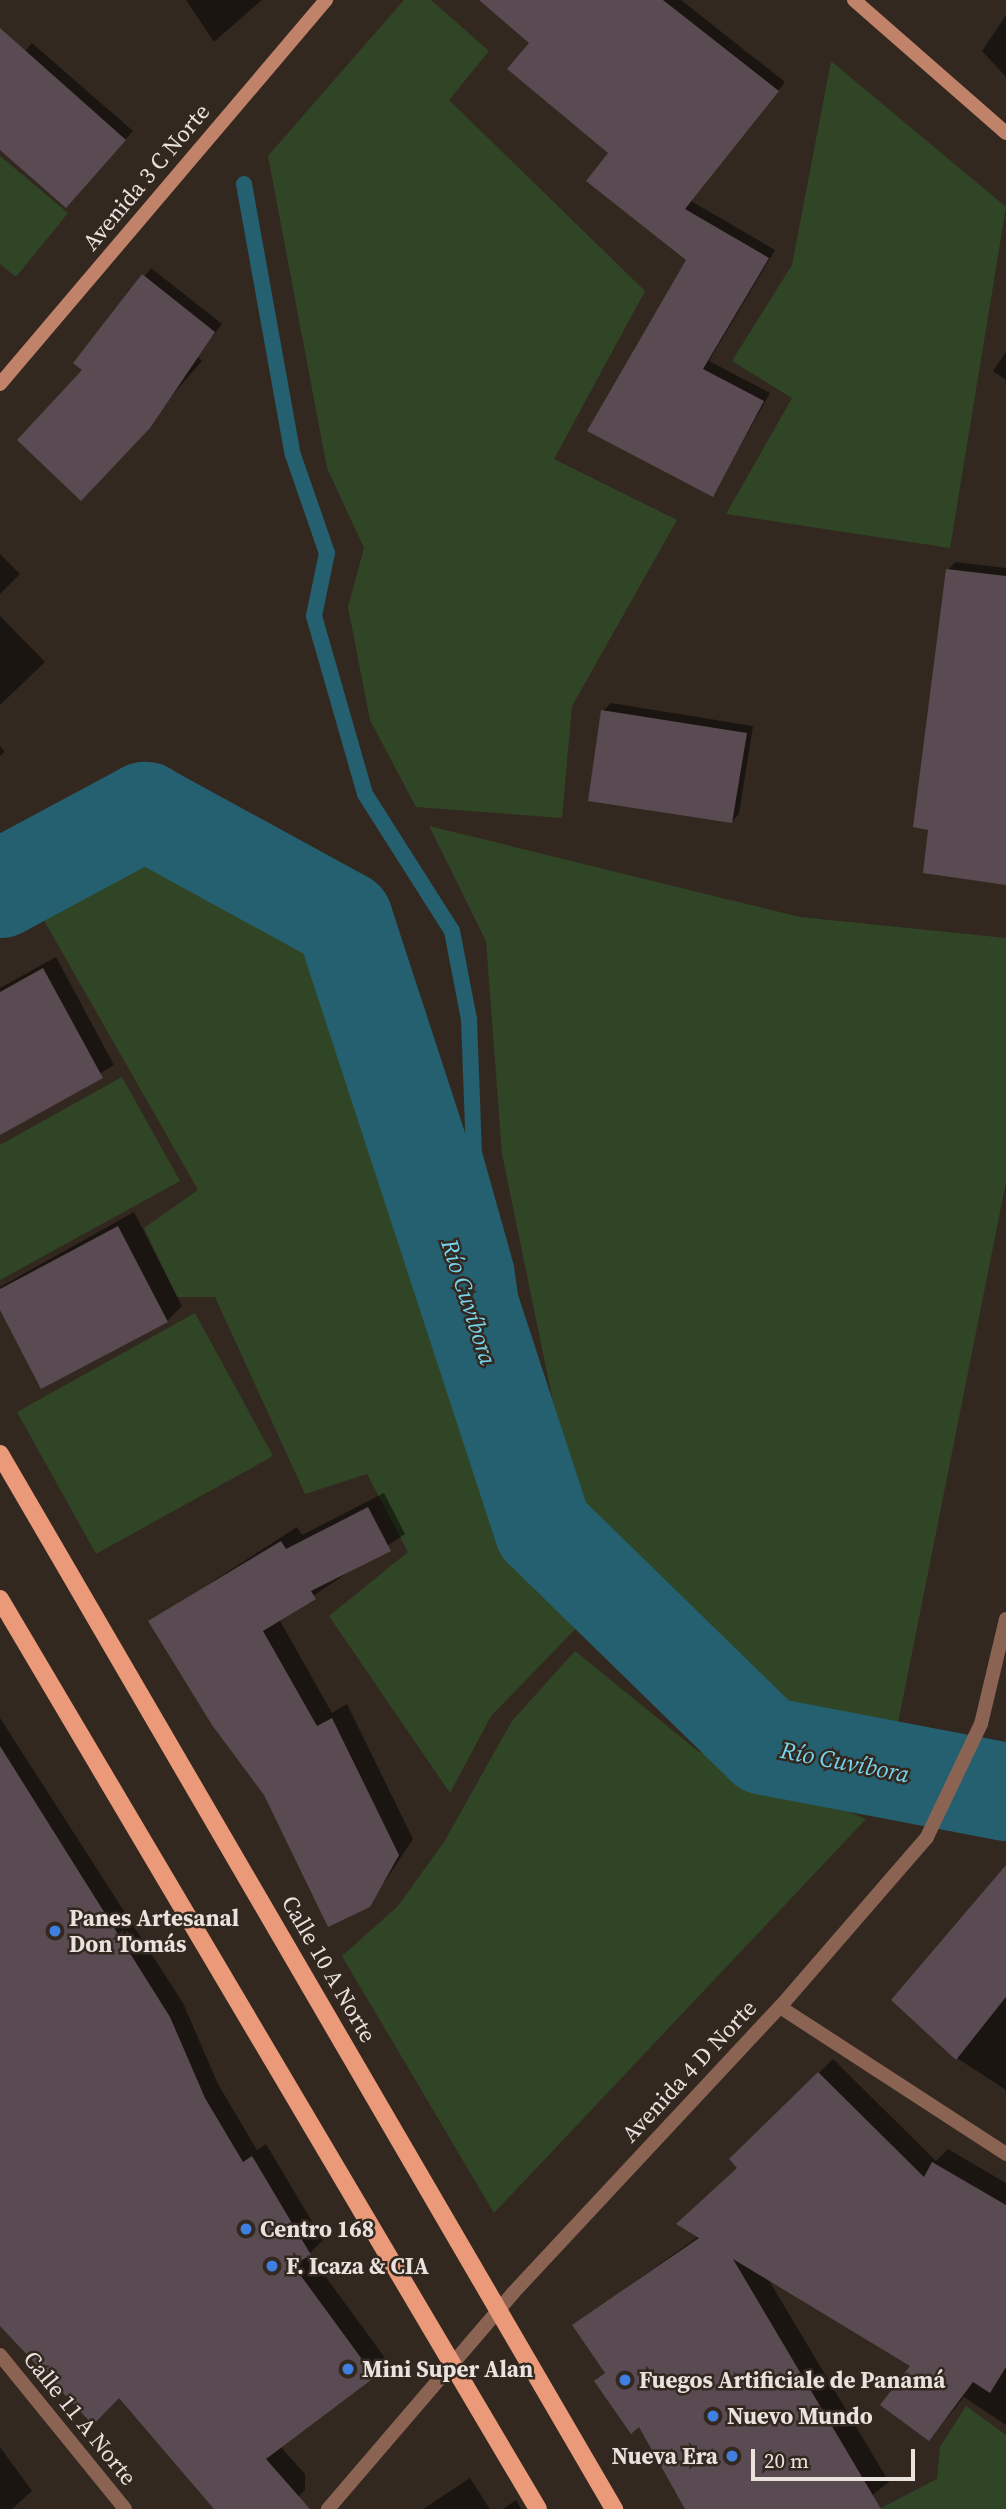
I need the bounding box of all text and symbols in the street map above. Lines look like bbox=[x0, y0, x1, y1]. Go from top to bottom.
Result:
street label: Avenida 3 C Norte bbox=[77, 98, 215, 256]
water label: Río Cuvíbora bbox=[435, 1235, 503, 1369]
water label: Río Cuvíbora bbox=[778, 1735, 912, 1789]
street label: Calle 10 A Norte bbox=[276, 1891, 382, 2047]
place label: Panes Artesanal Don Tomás bbox=[69, 1904, 239, 1958]
marker: Panes Artesanal Don Tomás bbox=[47, 1923, 63, 1939]
street label: Avenida 4 D Norte bbox=[616, 1994, 762, 2148]
place label: Centro 168 bbox=[260, 2215, 374, 2243]
marker: Centro 168 bbox=[238, 2221, 254, 2237]
place label: F. Icaza & CIA bbox=[286, 2252, 429, 2280]
marker: F. Icaza & CIA bbox=[264, 2258, 280, 2274]
street label: Calle 11 A Norte bbox=[17, 2345, 143, 2491]
place label: Mini Super Alan bbox=[362, 2355, 533, 2383]
marker: Mini Super Alan bbox=[340, 2361, 356, 2377]
place label: Fuegos Artificiale de Panamá bbox=[639, 2366, 945, 2394]
marker: Fuegos Artificiale de Panamá bbox=[617, 2372, 633, 2388]
place label: Nuevo Mundo bbox=[727, 2402, 873, 2430]
marker: Nuevo Mundo bbox=[705, 2408, 721, 2424]
scale bar bbox=[754, 2436, 918, 2480]
place label: Nueva Era bbox=[612, 2442, 718, 2470]
text: 20 m bbox=[764, 2446, 809, 2475]
marker: Nueva Era bbox=[724, 2448, 740, 2464]

